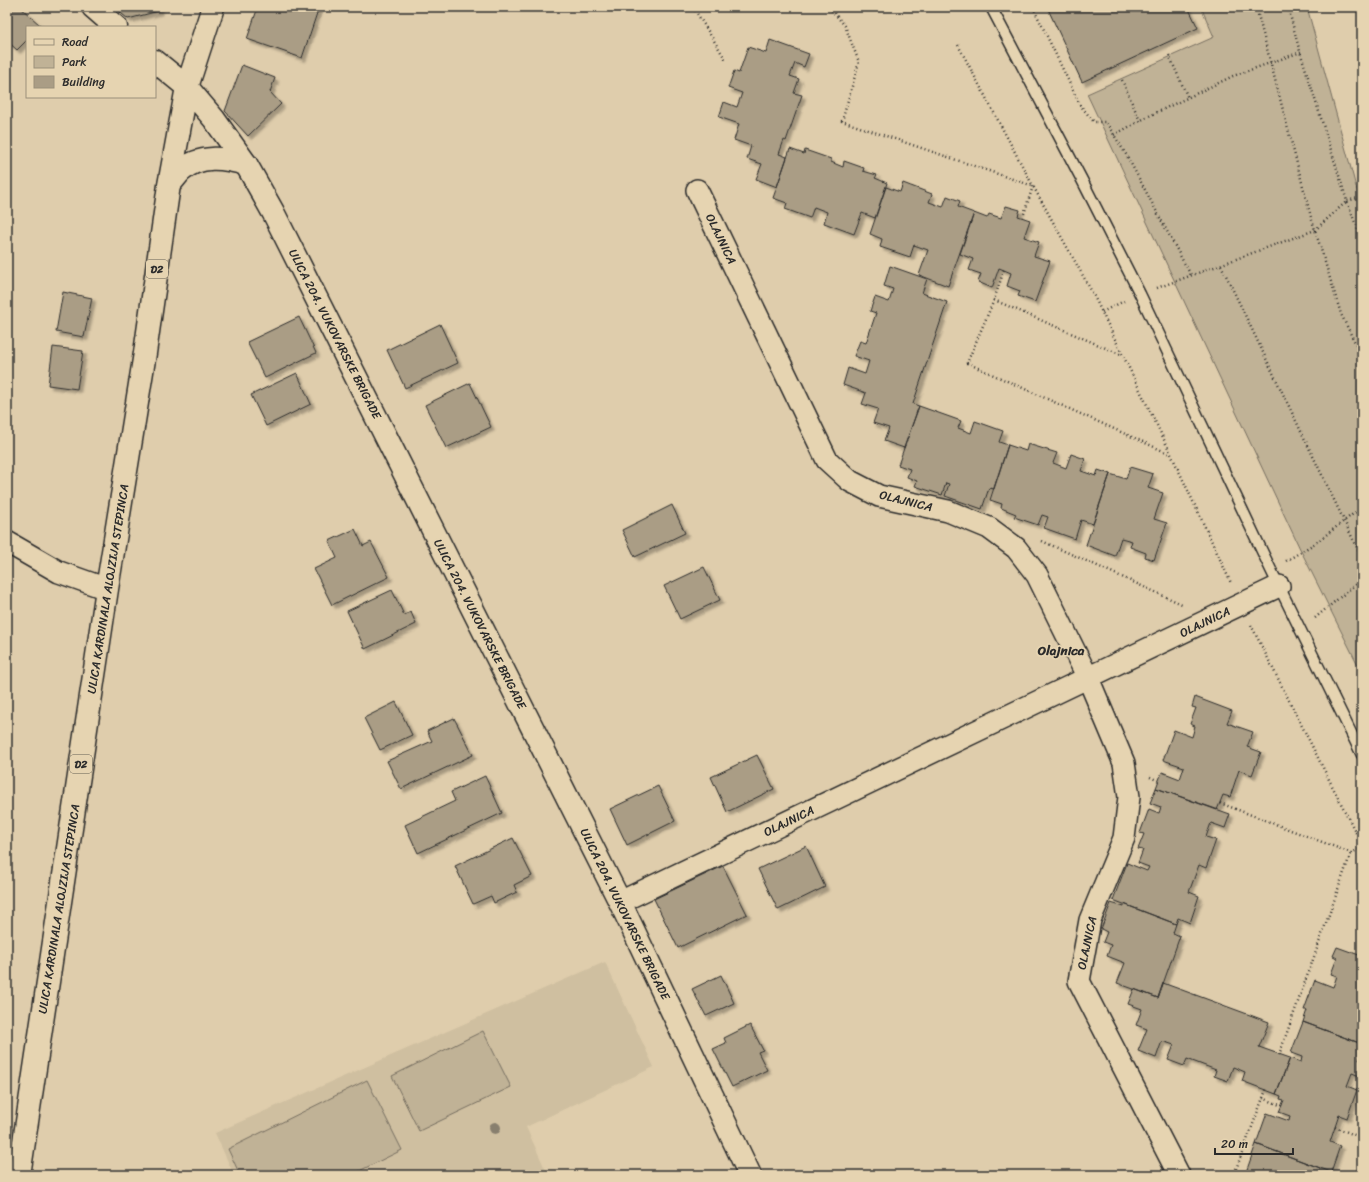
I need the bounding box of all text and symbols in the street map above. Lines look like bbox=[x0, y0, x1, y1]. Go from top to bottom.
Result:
legend bbox=[26, 26, 156, 98]
text: Road bbox=[62, 31, 89, 53]
text: Park bbox=[62, 51, 87, 73]
text: Building bbox=[62, 71, 105, 93]
street label: OLAJNICA bbox=[699, 210, 743, 268]
street label: ULICA 204. VUKOVARSKE BRIGADE bbox=[282, 245, 388, 424]
road number: D2 bbox=[146, 260, 168, 278]
street label: ULICA KARDINALA ALOJZIJA STEPINCA bbox=[81, 482, 135, 695]
street label: OLAJNICA bbox=[877, 484, 935, 518]
street label: ULICA 204. VUKOVARSKE BRIGADE bbox=[427, 535, 533, 714]
street label: OLAJNICA bbox=[1176, 600, 1234, 644]
district label: Olajnica bbox=[1037, 639, 1085, 662]
road number: D2 bbox=[70, 755, 92, 773]
street label: OLAJNICA bbox=[760, 799, 818, 843]
street label: ULICA KARDINALA ALOJZIJA STEPINCA bbox=[32, 802, 86, 1015]
street label: ULICA 204. VUKOVARSKE BRIGADE bbox=[574, 824, 677, 1005]
street label: OLAJNICA bbox=[1071, 914, 1103, 972]
scale bar bbox=[1215, 1130, 1293, 1156]
text: 20 m bbox=[1221, 1133, 1248, 1155]

